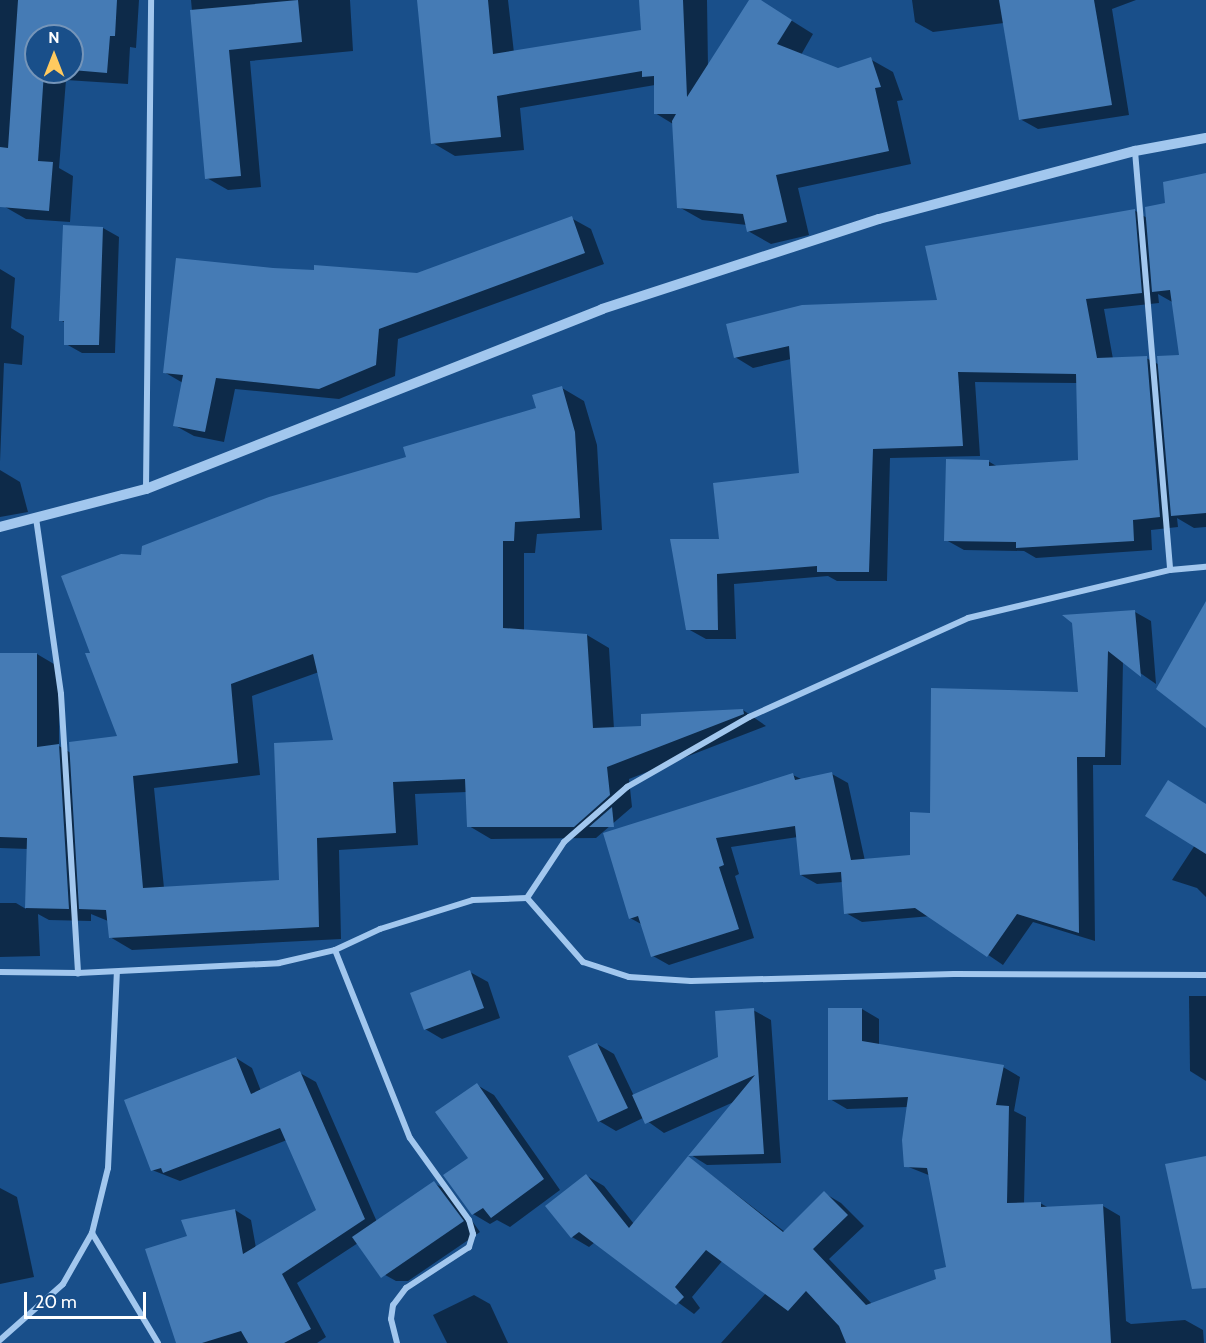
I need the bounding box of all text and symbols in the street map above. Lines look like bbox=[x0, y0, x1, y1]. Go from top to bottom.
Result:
north arrow bbox=[24, 24, 84, 84]
text: N bbox=[48, 28, 60, 47]
scale bar bbox=[27, 1280, 148, 1318]
text: 20 m bbox=[35, 1291, 77, 1313]

